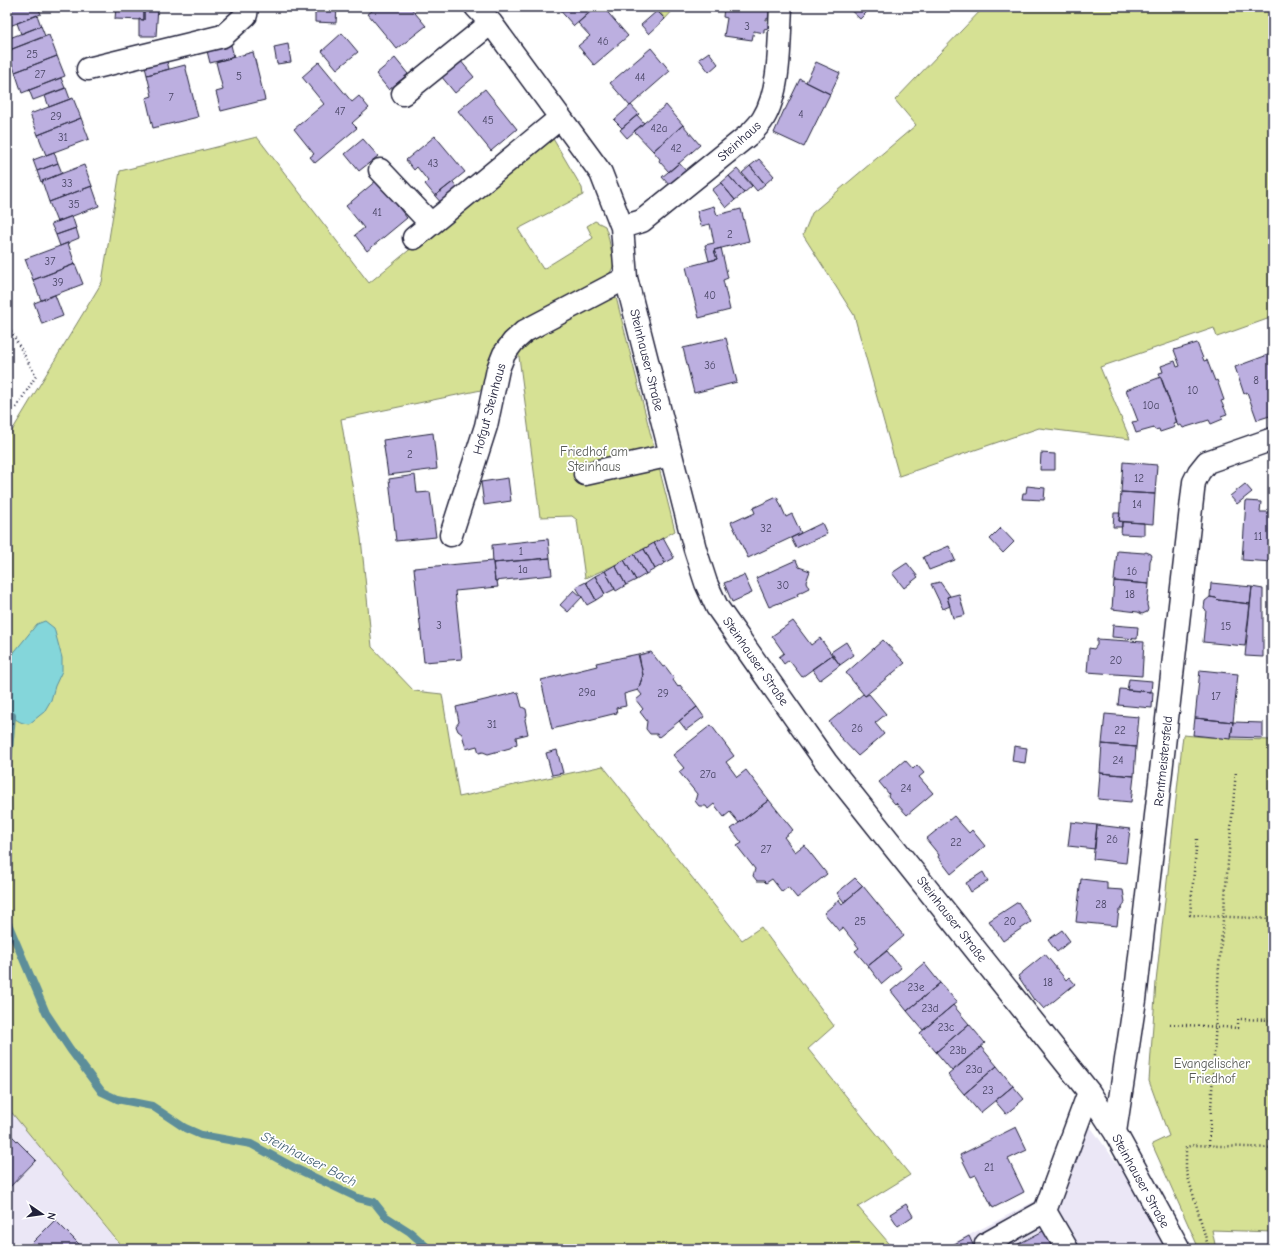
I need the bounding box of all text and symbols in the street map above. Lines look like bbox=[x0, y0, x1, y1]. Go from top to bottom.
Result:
house number: 3 bbox=[744, 20, 750, 33]
house number: 46 bbox=[597, 35, 609, 48]
house number: 25 bbox=[26, 48, 38, 61]
house number: 27 bbox=[35, 68, 45, 81]
house number: 5 bbox=[236, 70, 242, 83]
house number: 44 bbox=[635, 71, 645, 84]
house number: 7 bbox=[168, 91, 174, 104]
house number: 47 bbox=[335, 105, 345, 118]
house number: 4 bbox=[798, 108, 804, 121]
house number: 29 bbox=[50, 110, 62, 123]
house number: 45 bbox=[482, 114, 494, 127]
street label: Steinhaus bbox=[714, 118, 764, 164]
house number: 42a bbox=[651, 122, 667, 135]
house number: 31 bbox=[58, 131, 68, 144]
house number: 42 bbox=[670, 142, 682, 155]
house number: 43 bbox=[428, 157, 438, 170]
house number: 33 bbox=[61, 177, 73, 190]
house number: 35 bbox=[68, 198, 80, 211]
house number: 41 bbox=[372, 206, 382, 219]
house number: 2 bbox=[727, 228, 733, 241]
house number: 37 bbox=[45, 255, 55, 268]
house number: 39 bbox=[52, 276, 64, 289]
house number: 40 bbox=[704, 289, 716, 302]
street label: Steinhauser Straße bbox=[627, 307, 667, 413]
house number: 36 bbox=[704, 359, 716, 372]
street label: Hofgut Steinhaus bbox=[470, 362, 508, 456]
house number: 8 bbox=[1253, 374, 1259, 387]
house number: 10 bbox=[1187, 384, 1199, 397]
house number: 10a bbox=[1143, 399, 1159, 412]
park label: Friedhof am Steinhaus bbox=[560, 444, 628, 474]
house number: 2 bbox=[407, 448, 413, 461]
house number: 12 bbox=[1134, 472, 1144, 485]
house number: 14 bbox=[1132, 498, 1142, 511]
house number: 32 bbox=[760, 522, 772, 535]
house number: 11 bbox=[1254, 530, 1262, 543]
house number: 1 bbox=[519, 545, 523, 558]
house number: 1a bbox=[518, 563, 528, 576]
house number: 16 bbox=[1127, 565, 1137, 578]
house number: 30 bbox=[777, 579, 789, 592]
house number: 18 bbox=[1125, 588, 1135, 601]
street label: Steinhauser Straße bbox=[720, 614, 792, 709]
house number: 3 bbox=[436, 619, 442, 632]
house number: 15 bbox=[1221, 620, 1231, 633]
house number: 20 bbox=[1110, 654, 1122, 667]
house number: 29a bbox=[578, 686, 596, 699]
house number: 29 bbox=[657, 687, 669, 700]
house number: 17 bbox=[1211, 690, 1221, 703]
street label: Rentmeistersfeld bbox=[1151, 715, 1175, 807]
house number: 31 bbox=[487, 718, 497, 731]
house number: 26 bbox=[851, 722, 863, 735]
house number: 22 bbox=[1114, 724, 1126, 737]
house number: 24 bbox=[1112, 754, 1124, 767]
house number: 27a bbox=[700, 768, 716, 781]
house number: 24 bbox=[900, 782, 912, 795]
house number: 26 bbox=[1106, 833, 1118, 846]
house number: 22 bbox=[950, 836, 962, 849]
house number: 27 bbox=[761, 843, 771, 856]
street label: Steinhauser Straße bbox=[914, 873, 990, 965]
house number: 28 bbox=[1095, 898, 1107, 911]
house number: 25 bbox=[854, 915, 866, 928]
house number: 20 bbox=[1004, 915, 1016, 928]
house number: 18 bbox=[1043, 976, 1053, 989]
house number: 23e bbox=[908, 981, 925, 994]
house number: 23d bbox=[921, 1002, 939, 1015]
house number: 23c bbox=[938, 1021, 955, 1034]
house number: 23b bbox=[949, 1044, 967, 1057]
park label: Evangelischer Friedhof bbox=[1174, 1056, 1251, 1086]
house number: 23a bbox=[966, 1063, 983, 1076]
house number: 23 bbox=[982, 1084, 994, 1097]
water label: Steinhauser Bach bbox=[258, 1128, 360, 1190]
street label: Steinhauser Straße bbox=[1109, 1132, 1173, 1231]
house number: 21 bbox=[984, 1161, 994, 1174]
north arrow bbox=[22, 1194, 62, 1234]
text: N bbox=[44, 1211, 58, 1221]

